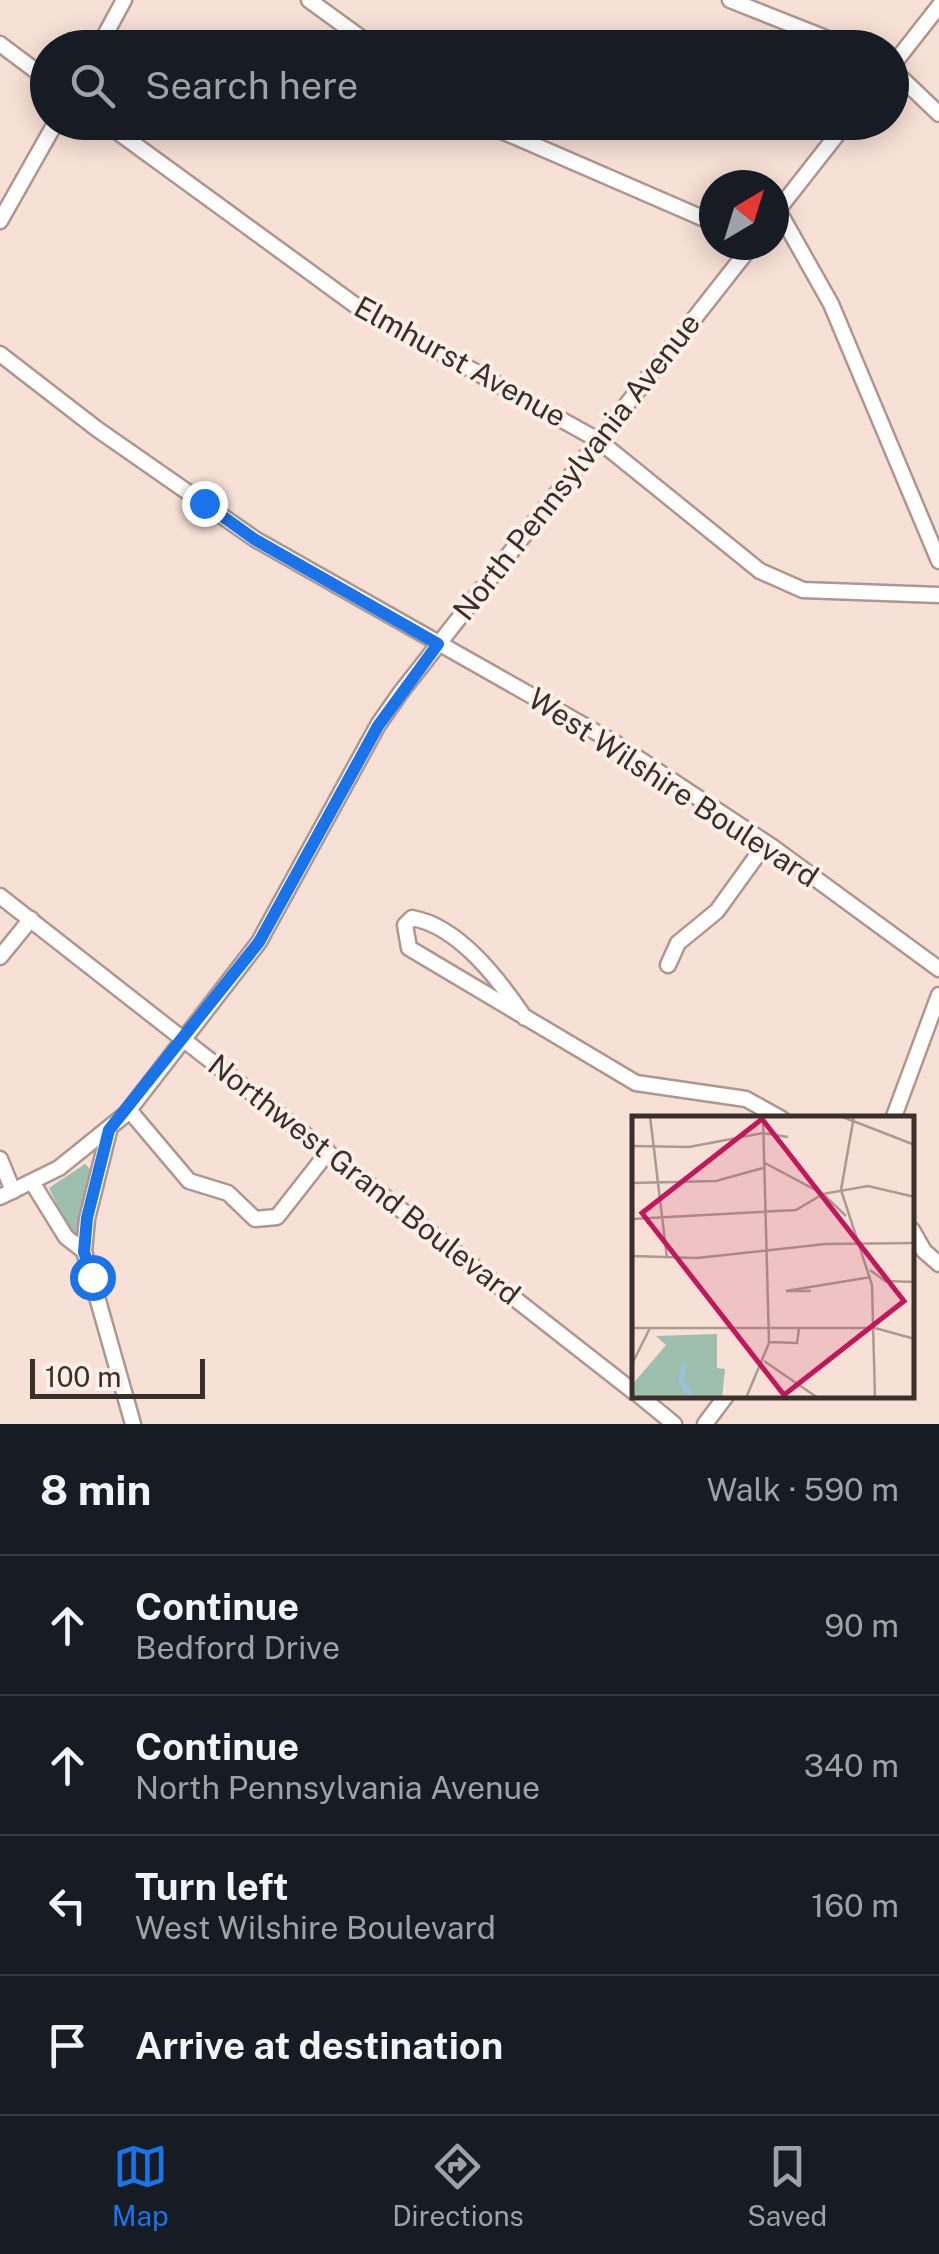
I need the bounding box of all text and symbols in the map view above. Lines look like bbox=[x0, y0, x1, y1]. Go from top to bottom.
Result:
search box bbox=[30, 30, 909, 140]
icon: search bbox=[65, 58, 120, 113]
text: Search here bbox=[145, 63, 358, 108]
north arrow bbox=[699, 170, 789, 260]
street label: Elmhurst Avenue bbox=[348, 288, 573, 434]
street label: North Pennsylvania Avenue bbox=[445, 306, 707, 627]
route end bbox=[182, 481, 228, 527]
street label: West Wilshire Boulevard bbox=[522, 680, 825, 894]
street label: Northwest Grand Boulevard bbox=[202, 1046, 528, 1312]
inset map bbox=[632, 1116, 914, 1399]
route start bbox=[70, 1255, 116, 1301]
scale bar bbox=[30, 1354, 205, 1398]
text: 100 m bbox=[45, 1360, 122, 1393]
text: 8 min bbox=[40, 1465, 152, 1514]
text: Walk · 590 m bbox=[707, 1471, 899, 1508]
text: Continue bbox=[135, 1584, 299, 1629]
icon: ahead bbox=[40, 1598, 95, 1653]
text: 90 m bbox=[824, 1607, 899, 1644]
text: Bedford Drive bbox=[135, 1629, 340, 1666]
text: Continue bbox=[135, 1724, 299, 1769]
icon: ahead bbox=[40, 1738, 95, 1793]
text: 340 m bbox=[804, 1747, 899, 1784]
text: North Pennsylvania Avenue bbox=[135, 1769, 540, 1806]
text: Turn left bbox=[135, 1864, 289, 1909]
icon: left bbox=[40, 1878, 95, 1933]
text: 160 m bbox=[811, 1887, 899, 1924]
text: West Wilshire Boulevard bbox=[135, 1909, 496, 1946]
icon: arrive bbox=[40, 2018, 95, 2073]
text: Arrive at destination bbox=[135, 2023, 503, 2068]
tab: Map bbox=[112, 2139, 169, 2232]
tab: Directions bbox=[392, 2139, 524, 2232]
tab: Saved bbox=[747, 2139, 827, 2232]

